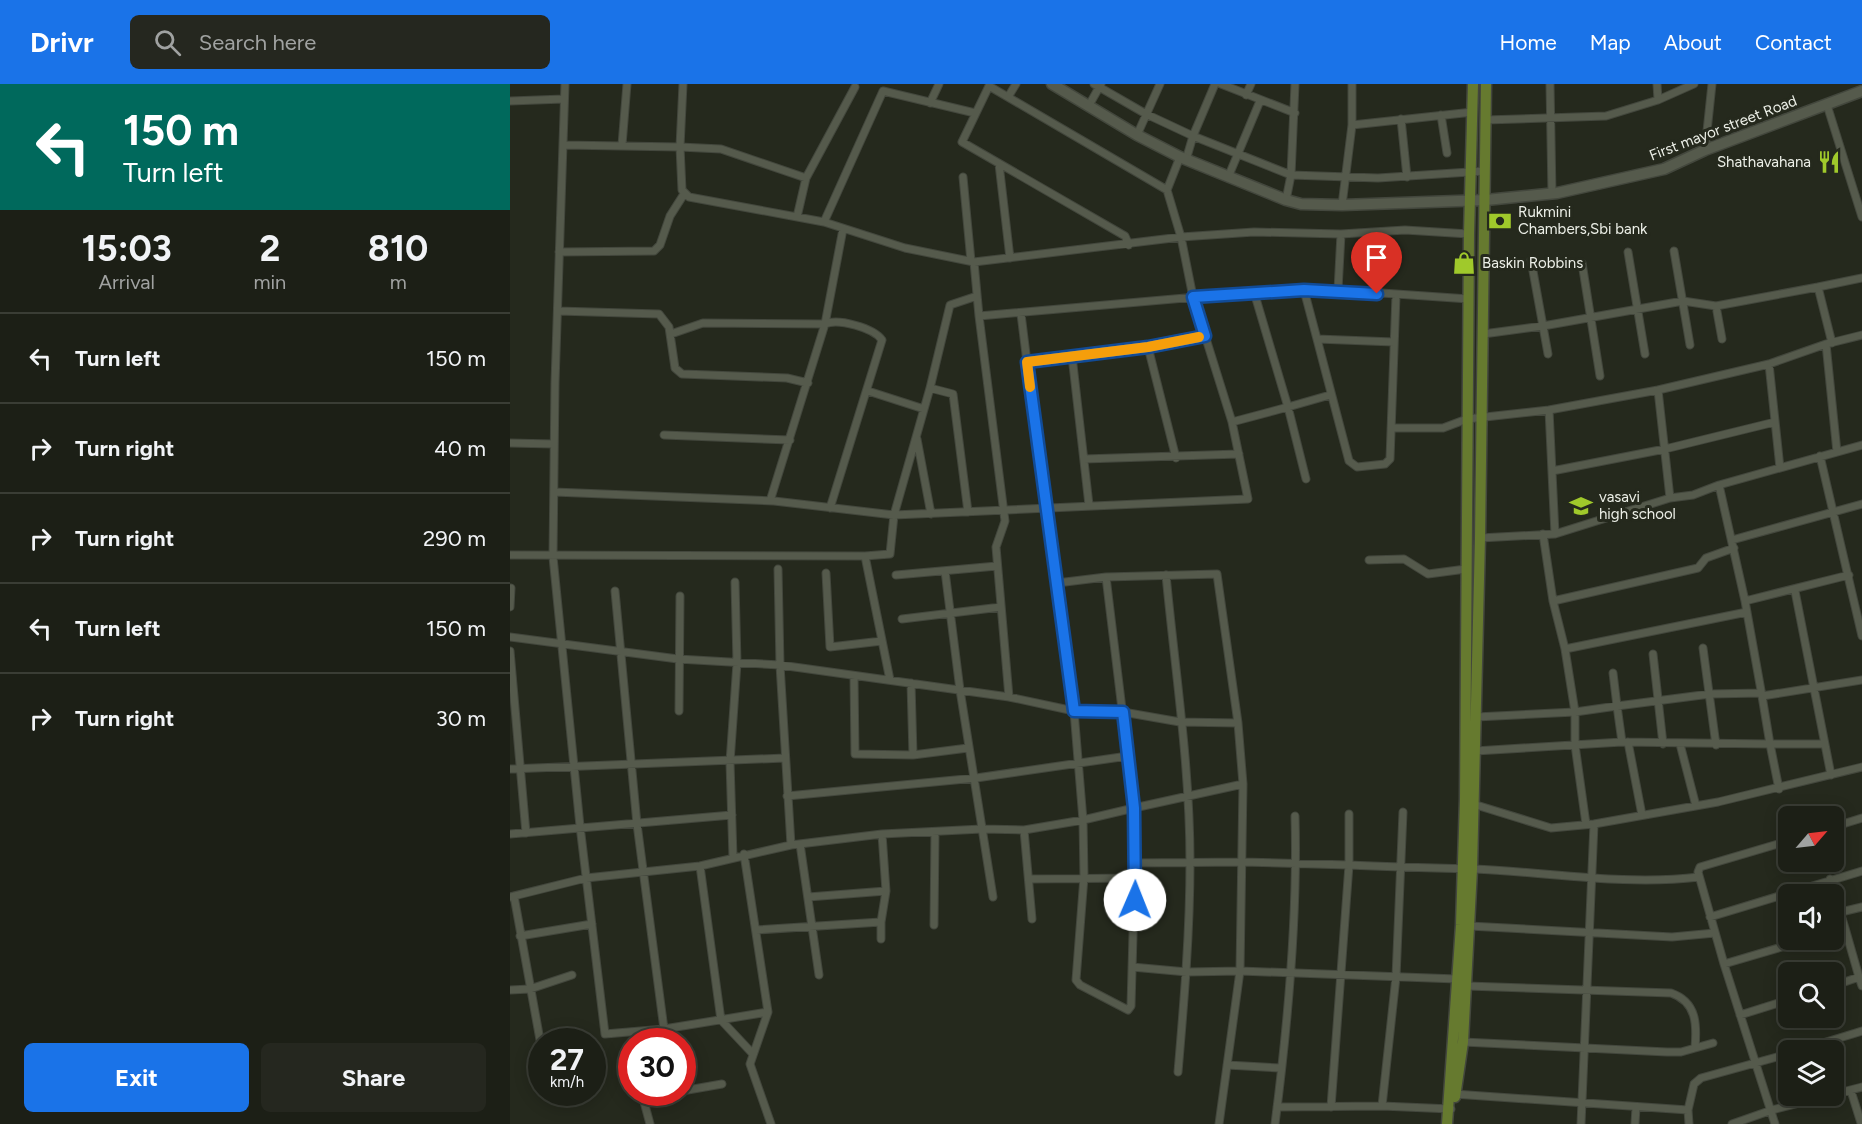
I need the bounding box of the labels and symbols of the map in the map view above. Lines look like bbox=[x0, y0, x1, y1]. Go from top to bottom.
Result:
street label: First mayor street Road bbox=[1647, 92, 1799, 164]
restaurant icon: Shathavahana bbox=[1816, 149, 1842, 175]
place label: Shathavahana bbox=[1717, 153, 1811, 171]
place label: Rukmini Chambers,Sbi bank bbox=[1518, 203, 1648, 238]
bank icon: Rukmini Chambers,Sbi bank bbox=[1487, 208, 1513, 234]
pin bbox=[1351, 232, 1402, 294]
shop icon: Baskin Robbins bbox=[1451, 250, 1477, 276]
place label: Baskin Robbins bbox=[1482, 254, 1583, 272]
place label: vasavi high school bbox=[1599, 488, 1676, 523]
school or university icon: vasavi high school bbox=[1568, 493, 1594, 519]
north arrow bbox=[1778, 806, 1844, 872]
position arrow bbox=[1103, 868, 1167, 932]
speed limit sign: 30 bbox=[618, 1028, 696, 1106]

